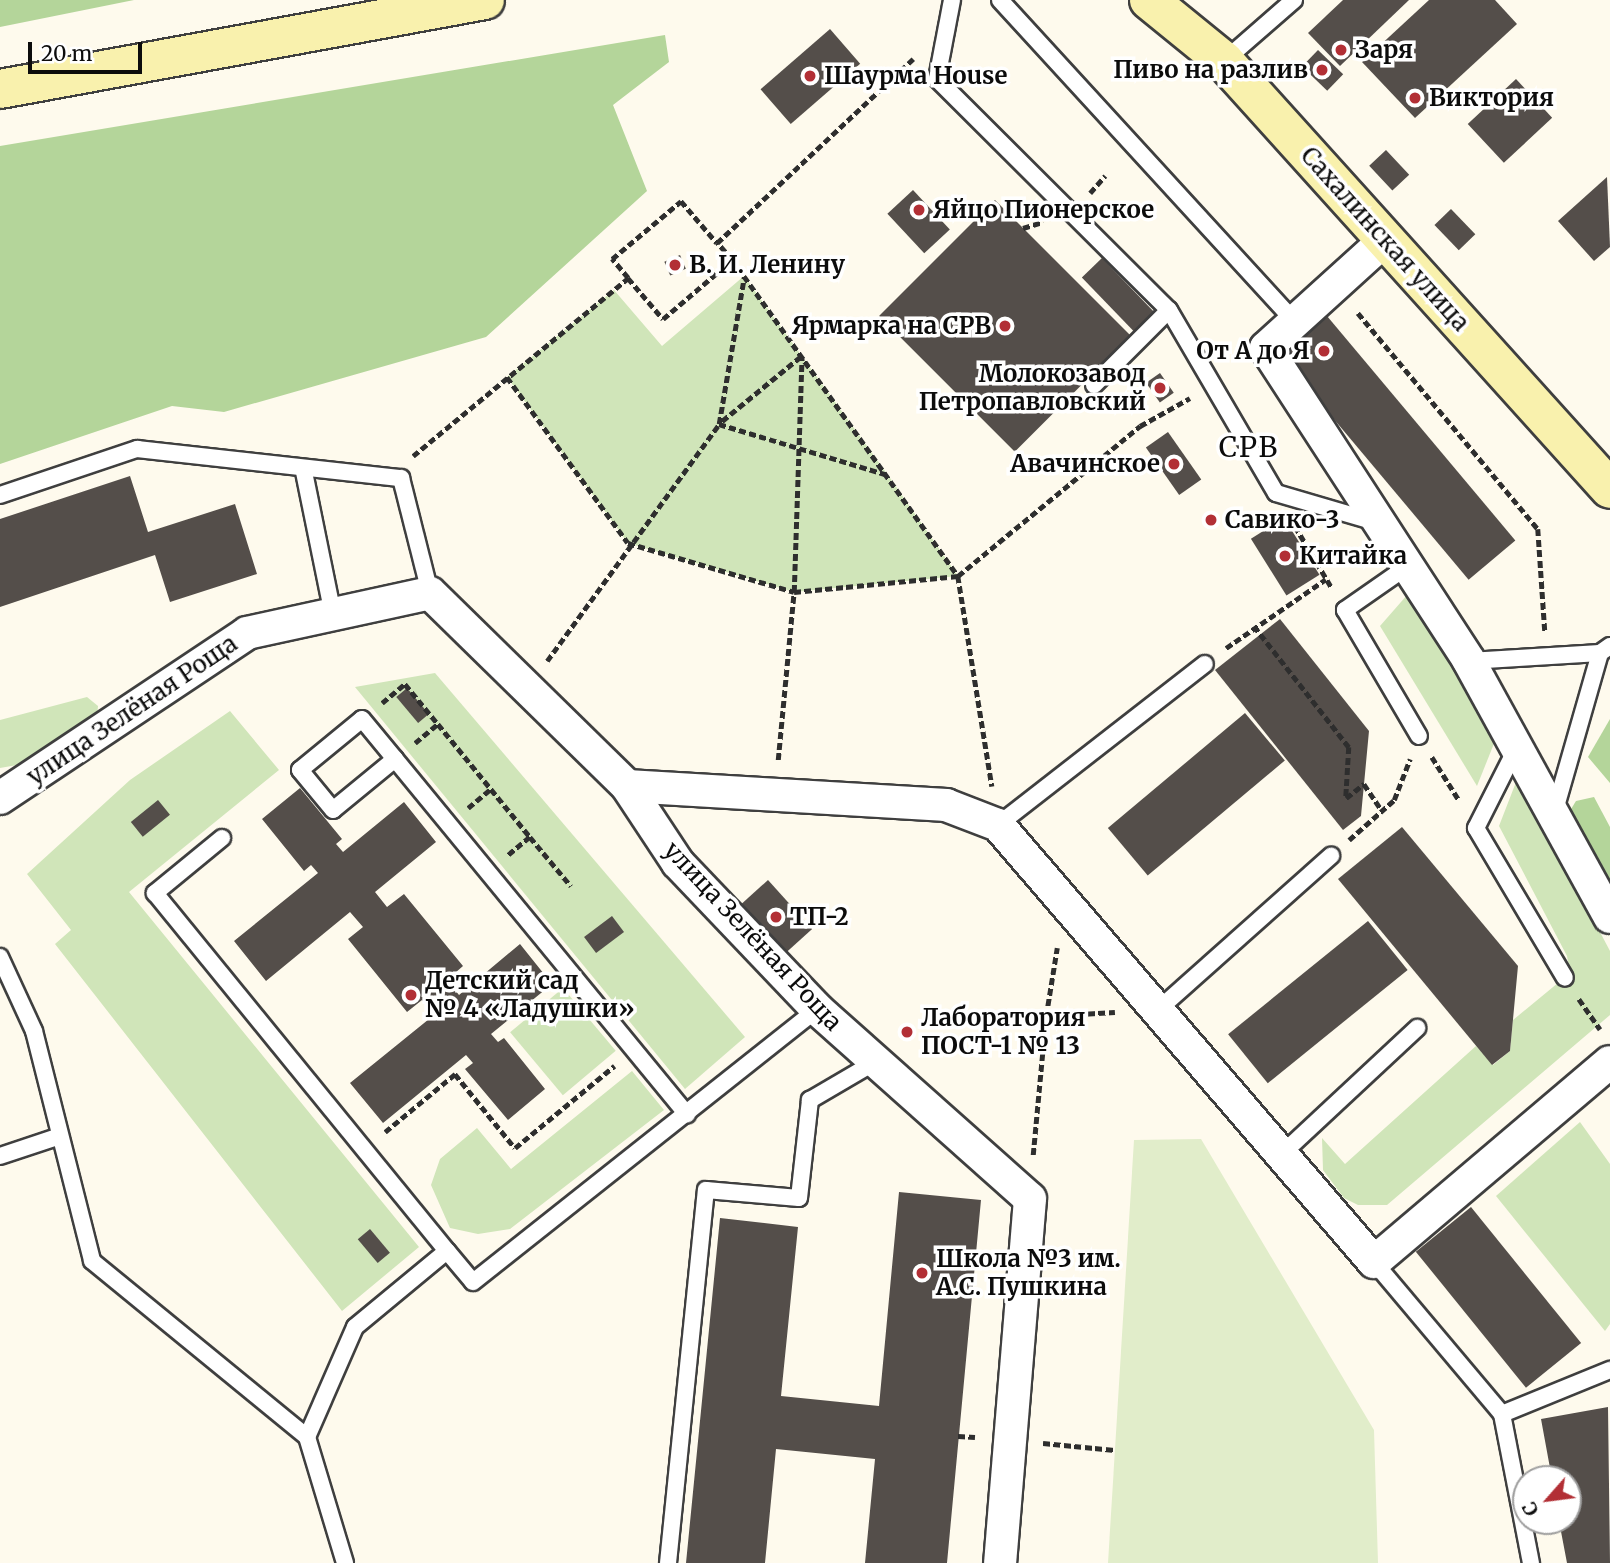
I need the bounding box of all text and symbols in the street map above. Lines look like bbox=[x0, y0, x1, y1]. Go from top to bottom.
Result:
scale bar bbox=[32, 28, 145, 72]
place label: Заря bbox=[1355, 36, 1413, 64]
text: 20 m bbox=[41, 40, 92, 67]
marker: Заря bbox=[1333, 42, 1349, 58]
place label: Пиво на разлив bbox=[1113, 56, 1308, 84]
place label: Шаурма House bbox=[824, 62, 1007, 90]
marker: Пиво на разлив bbox=[1314, 62, 1330, 78]
marker: Шаурма House bbox=[802, 68, 818, 84]
place label: Виктория bbox=[1429, 84, 1554, 112]
marker: Виктория bbox=[1407, 90, 1423, 106]
street label: Сахалинская улица bbox=[1295, 141, 1475, 337]
place label: Яйцо Пионерское bbox=[933, 196, 1154, 224]
marker: Яйцо Пионерское bbox=[911, 202, 927, 218]
place label: В. И. Ленину bbox=[689, 251, 845, 279]
marker: В. И. Ленину bbox=[667, 257, 683, 273]
place label: Ярмарка на СРВ bbox=[792, 312, 991, 340]
marker: Ярмарка на СРВ bbox=[997, 318, 1013, 334]
place label: От А до Я bbox=[1196, 337, 1310, 365]
marker: От А до Я bbox=[1316, 343, 1332, 359]
place label: Молокозавод Петропавловский bbox=[919, 360, 1146, 416]
marker: Молокозавод Петропавловский bbox=[1152, 380, 1168, 396]
district label: СРВ bbox=[1219, 430, 1279, 464]
place label: Авачинское bbox=[1010, 450, 1160, 478]
marker: Авачинское bbox=[1166, 456, 1182, 472]
place label: Савико-3 bbox=[1225, 506, 1340, 534]
marker: Савико-3 bbox=[1203, 512, 1219, 528]
place label: Китайка bbox=[1299, 542, 1407, 570]
marker: Китайка bbox=[1277, 548, 1293, 564]
street label: улица Зелёная Роща bbox=[21, 629, 243, 791]
street label: улица Зелёная Роща bbox=[658, 836, 848, 1036]
place label: ТП-2 bbox=[790, 903, 849, 931]
marker: ТП-2 bbox=[768, 909, 784, 925]
place label: Детский сад № 4 «Ладушки» bbox=[425, 967, 635, 1023]
marker: Детский сад № 4 «Ладушки» bbox=[403, 987, 419, 1003]
place label: Лаборатория ПОСТ-1 № 13 bbox=[921, 1004, 1085, 1060]
marker: Лаборатория ПОСТ-1 № 13 bbox=[899, 1024, 915, 1040]
place label: Школа №3 им. А.С. Пушкина bbox=[936, 1245, 1121, 1301]
marker: Школа №3 им. А.С. Пушкина bbox=[914, 1265, 930, 1281]
north arrow bbox=[1512, 1465, 1582, 1535]
text: С bbox=[1517, 1498, 1544, 1520]

